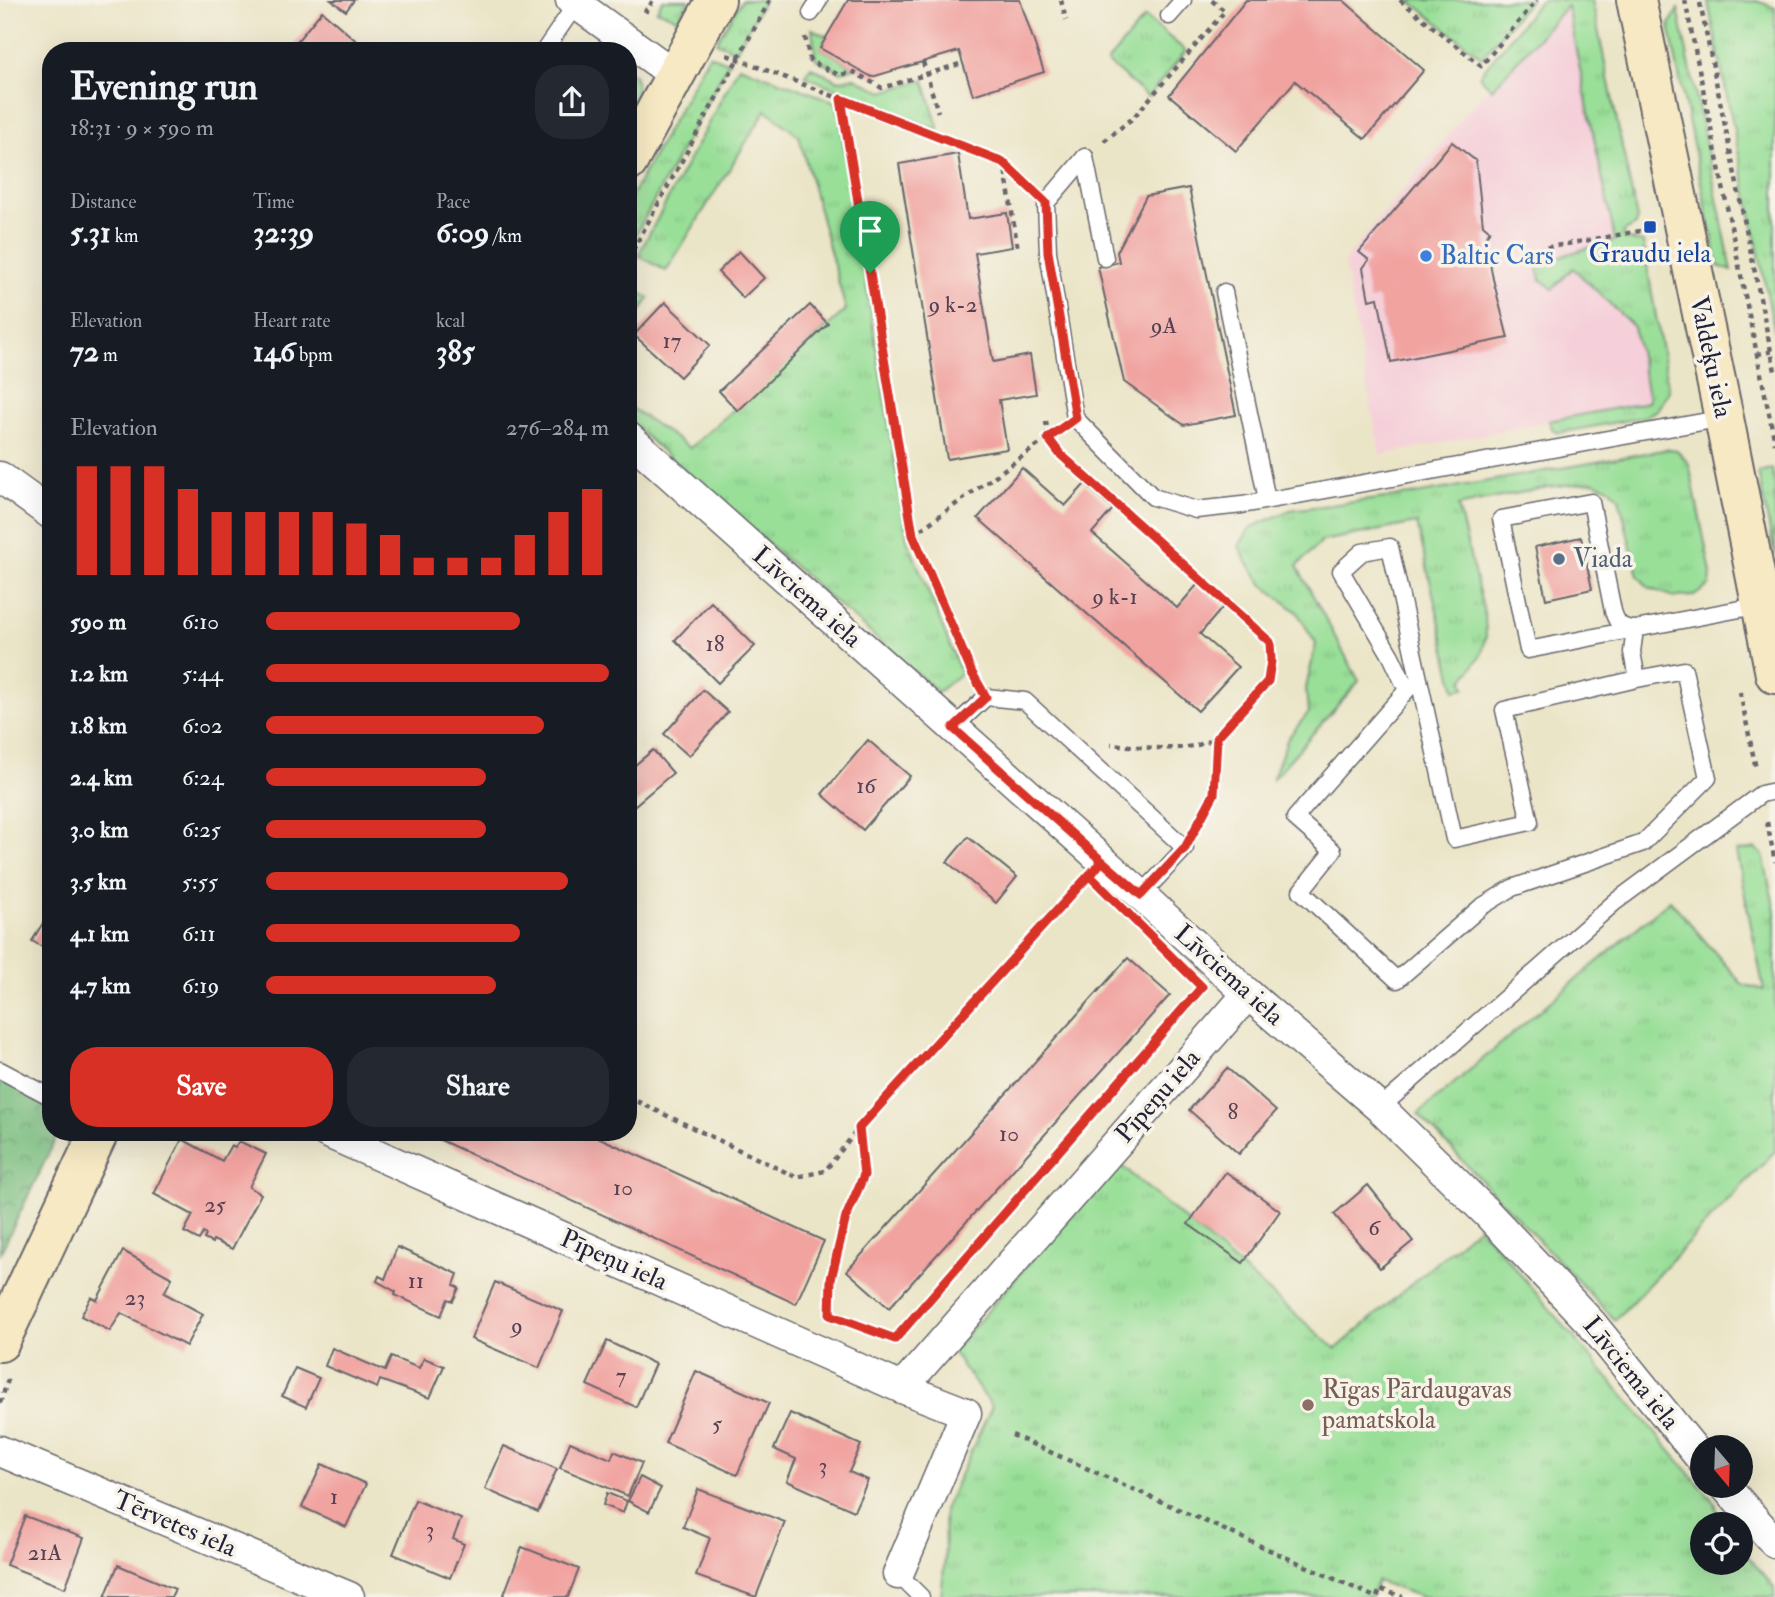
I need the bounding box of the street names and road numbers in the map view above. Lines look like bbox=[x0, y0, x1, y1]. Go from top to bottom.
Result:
street label: Valdeķu iela bbox=[1683, 293, 1740, 421]
street label: Līvciema iela bbox=[746, 540, 869, 655]
street label: Līvciema iela bbox=[1168, 918, 1291, 1033]
street label: Pīpeņu iela bbox=[1109, 1042, 1208, 1150]
street label: Pīpeņu iela bbox=[555, 1222, 673, 1299]
street label: Līvciema iela bbox=[1576, 1310, 1686, 1436]
street label: Tērvetes iela bbox=[109, 1484, 242, 1564]

